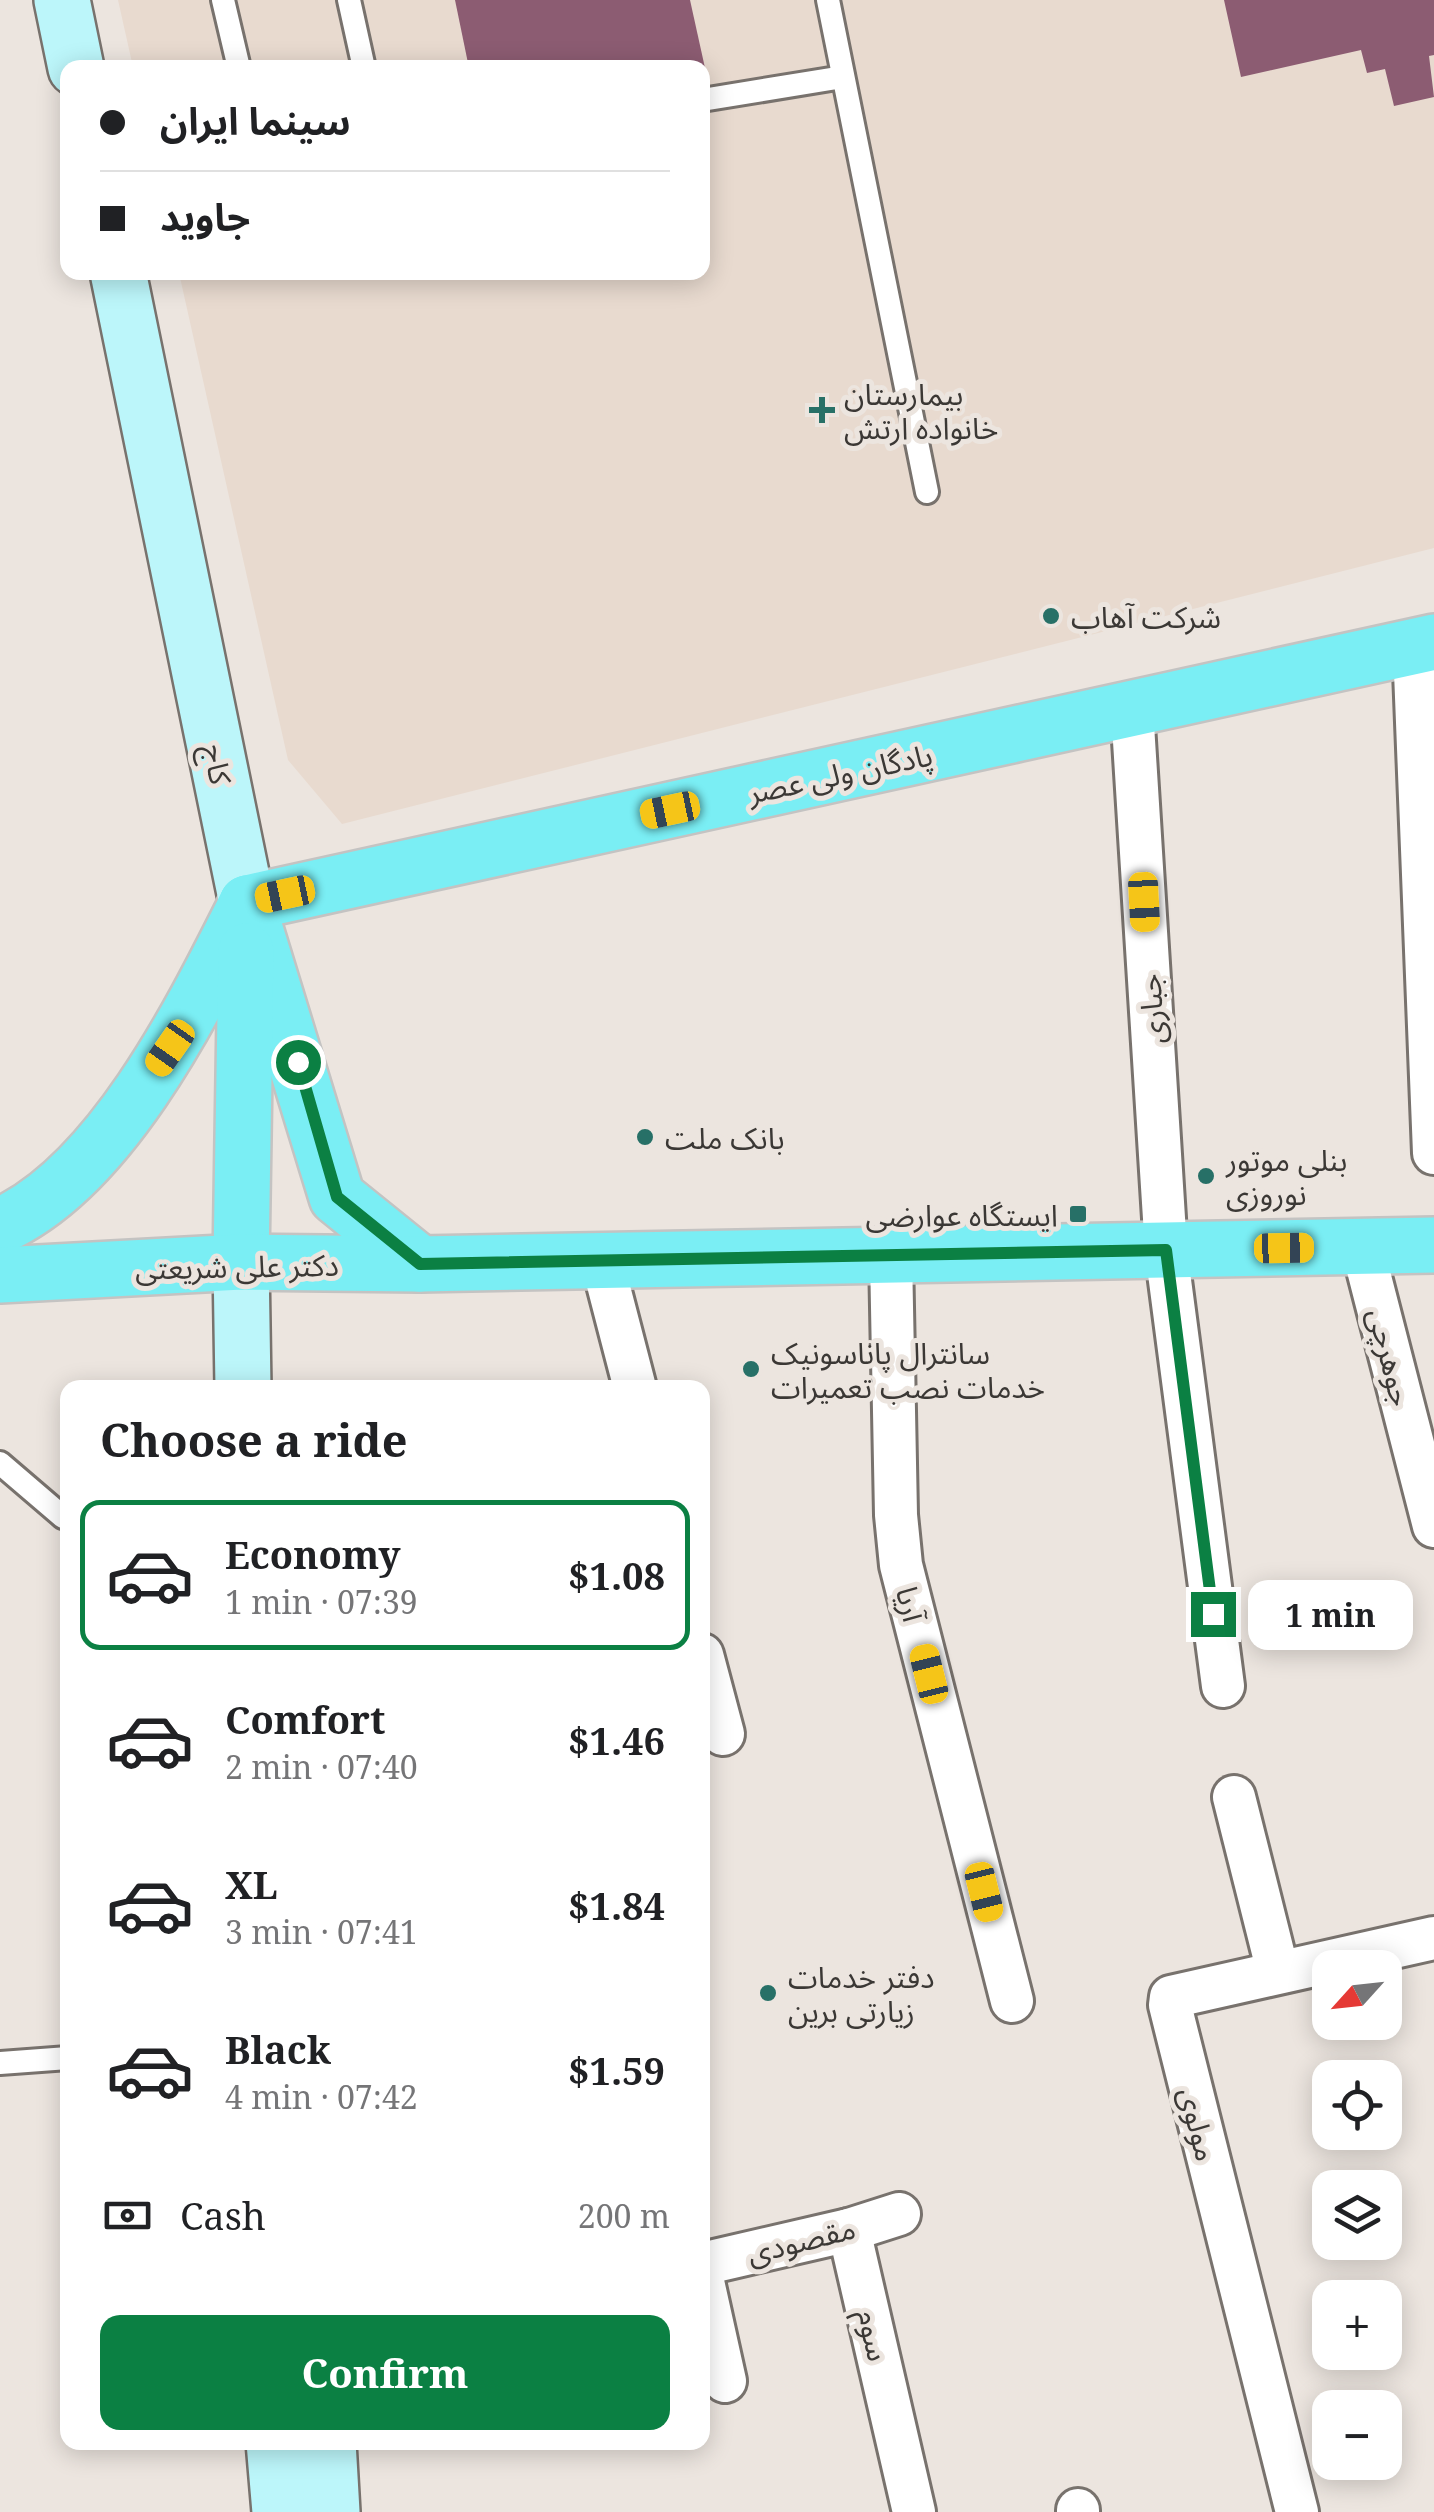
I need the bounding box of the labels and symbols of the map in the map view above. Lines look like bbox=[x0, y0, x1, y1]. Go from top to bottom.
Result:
place label: بیمارستان خانواده ارتش bbox=[844, 373, 998, 448]
marker: بیمارستان خانواده ارتش bbox=[809, 397, 835, 423]
place label: شرکت آهاب bbox=[1071, 596, 1221, 637]
marker: شرکت آهاب bbox=[1040, 605, 1062, 627]
street label: پادگان ولی عصر bbox=[743, 733, 936, 813]
street label: کاج bbox=[191, 740, 242, 789]
car bbox=[638, 789, 702, 831]
car bbox=[1127, 871, 1161, 933]
car bbox=[253, 873, 317, 915]
street label: جباری bbox=[1128, 972, 1174, 1046]
car bbox=[141, 1015, 199, 1081]
route start bbox=[276, 1040, 321, 1085]
place label: بانک ملت bbox=[665, 1117, 784, 1158]
marker: بانک ملت bbox=[634, 1126, 656, 1148]
place label: بنلی موتور نوروزی bbox=[1225, 1139, 1347, 1214]
marker: بنلی موتور نوروزی bbox=[1195, 1165, 1217, 1187]
place label: ایستگاه عوارضی bbox=[866, 1194, 1058, 1235]
marker: ایستگاه عوارضی bbox=[1067, 1203, 1089, 1225]
car bbox=[1254, 1232, 1314, 1264]
street label: دکتر علی شریعتی bbox=[135, 1244, 339, 1288]
street label: جوهرچی bbox=[1359, 1304, 1423, 1410]
place label: سانترال پاناسونیک خدمات نصب تعمیرات bbox=[771, 1332, 1045, 1407]
marker: سانترال پاناسونیک خدمات نصب تعمیرات bbox=[740, 1358, 762, 1380]
callout: 1 min bbox=[1248, 1579, 1413, 1649]
street label: آریا bbox=[887, 1582, 935, 1627]
route end bbox=[1191, 1592, 1236, 1637]
car bbox=[907, 1641, 951, 1707]
car bbox=[962, 1859, 1006, 1925]
north arrow bbox=[1312, 1950, 1402, 2040]
place label: دفتر خدمات زیارتی برین bbox=[788, 1956, 935, 2031]
marker: دفتر خدمات زیارتی برین bbox=[757, 1982, 779, 2004]
street label: مولوی bbox=[1170, 2083, 1228, 2165]
street label: مقصودی bbox=[743, 2207, 859, 2273]
street label: سوم bbox=[845, 2305, 900, 2366]

